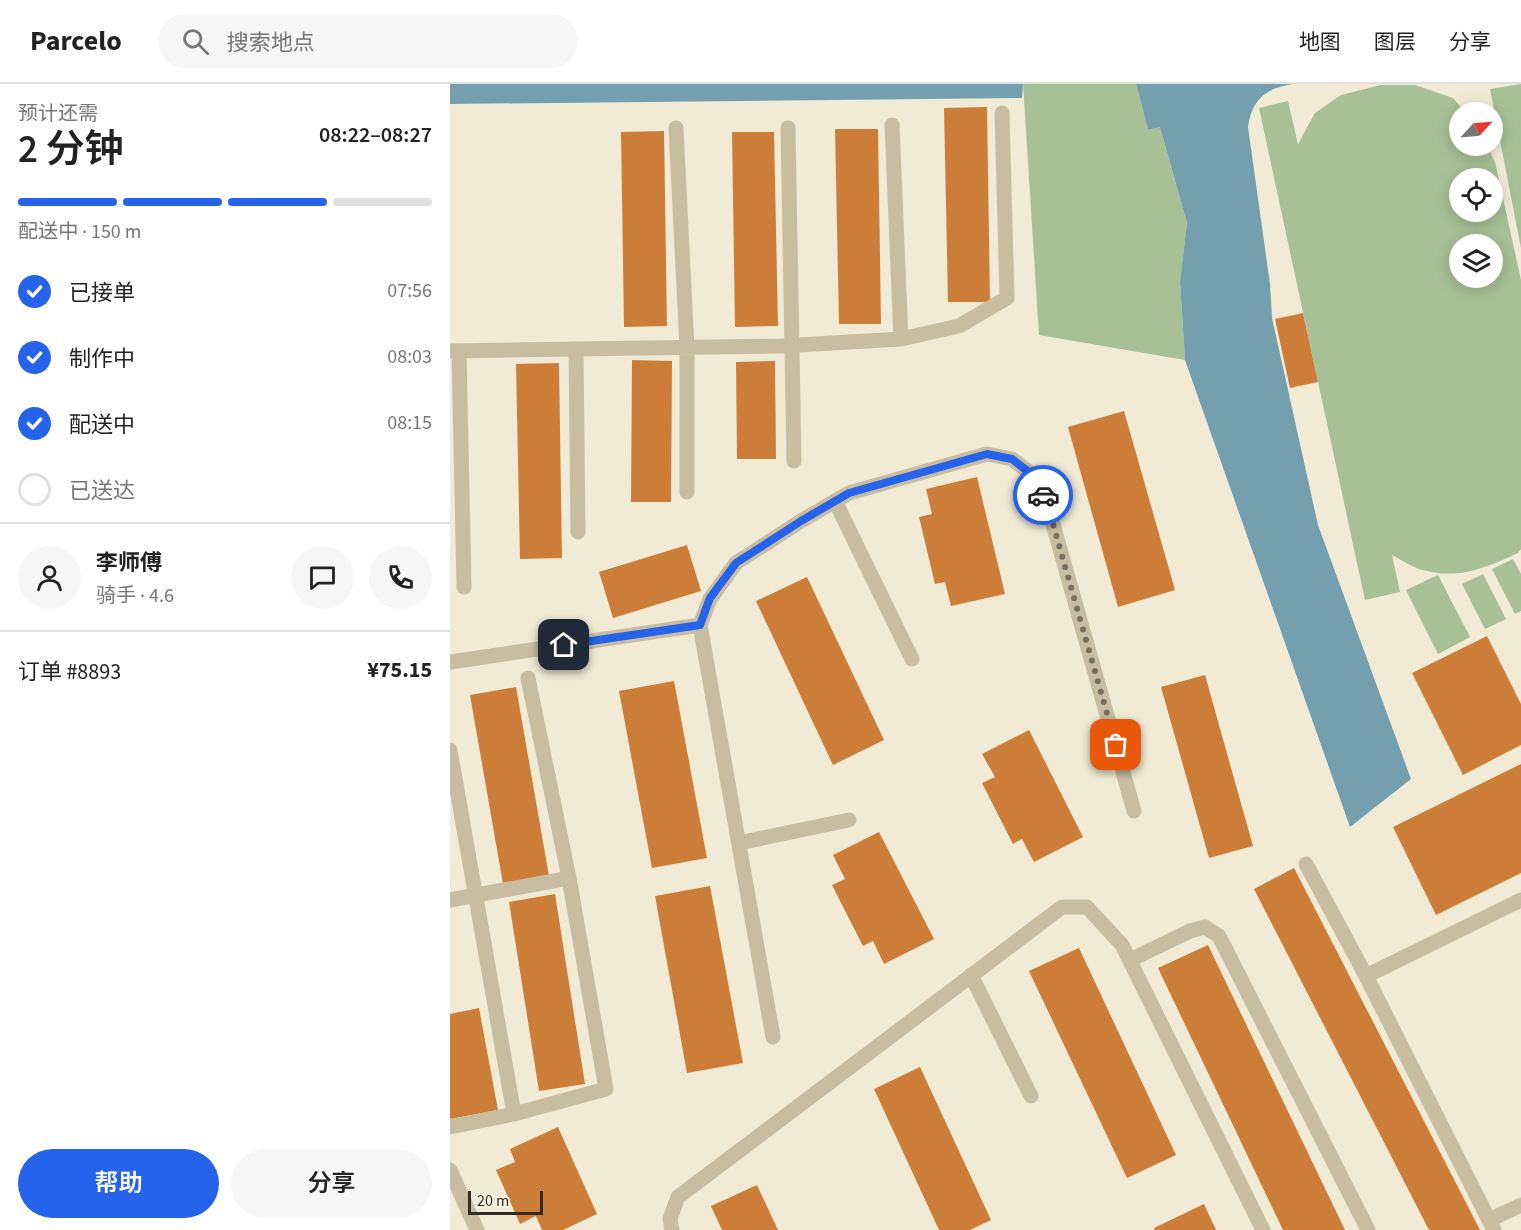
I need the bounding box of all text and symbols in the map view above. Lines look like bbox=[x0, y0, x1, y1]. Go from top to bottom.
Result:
search box bbox=[158, 14, 578, 68]
text: Parcelo bbox=[30, 21, 122, 61]
icon: search bbox=[179, 25, 212, 58]
text: 搜索地点 bbox=[227, 27, 315, 59]
text: 地图 bbox=[1299, 27, 1341, 57]
text: 图层 bbox=[1374, 27, 1416, 57]
text: 分享 bbox=[1449, 27, 1491, 57]
text: 预计还需 bbox=[18, 100, 98, 128]
north arrow bbox=[1449, 102, 1503, 156]
map controls bbox=[1449, 102, 1503, 288]
text: 08:22–08:27 bbox=[319, 119, 432, 151]
text: 2 分钟 bbox=[18, 122, 124, 178]
button: locate bbox=[1449, 168, 1503, 222]
text: 配送中 · 150 m bbox=[18, 218, 141, 246]
button: layers bbox=[1449, 234, 1503, 288]
icon: check bbox=[18, 275, 51, 308]
text: 已接单 bbox=[69, 277, 135, 309]
text: 07:56 bbox=[387, 277, 432, 305]
icon: check bbox=[18, 341, 51, 374]
text: 制作中 bbox=[69, 343, 135, 375]
text: 08:03 bbox=[387, 343, 432, 371]
icon: check bbox=[18, 407, 51, 440]
text: 配送中 bbox=[69, 409, 135, 441]
text: 08:15 bbox=[387, 409, 432, 437]
courier bbox=[1013, 465, 1073, 525]
text: 已送达 bbox=[69, 475, 135, 507]
icon: car bbox=[1027, 479, 1060, 512]
button: person bbox=[18, 546, 81, 609]
button: chat bbox=[291, 546, 354, 609]
button: phone bbox=[369, 546, 432, 609]
text: 李师傅 bbox=[96, 547, 162, 579]
text: 骑手 · 4.6 bbox=[96, 582, 174, 610]
pin bbox=[538, 619, 589, 670]
icon: home bbox=[547, 628, 580, 661]
text: ¥75.15 bbox=[367, 654, 432, 686]
text: 订单 #8893 bbox=[18, 656, 121, 688]
pin bbox=[1090, 719, 1141, 770]
icon: bag bbox=[1099, 728, 1132, 761]
button: 帮助 bbox=[18, 1149, 219, 1218]
button: 分享 bbox=[231, 1149, 432, 1218]
scale bar bbox=[468, 1188, 543, 1216]
text: 20 m bbox=[477, 1190, 509, 1212]

